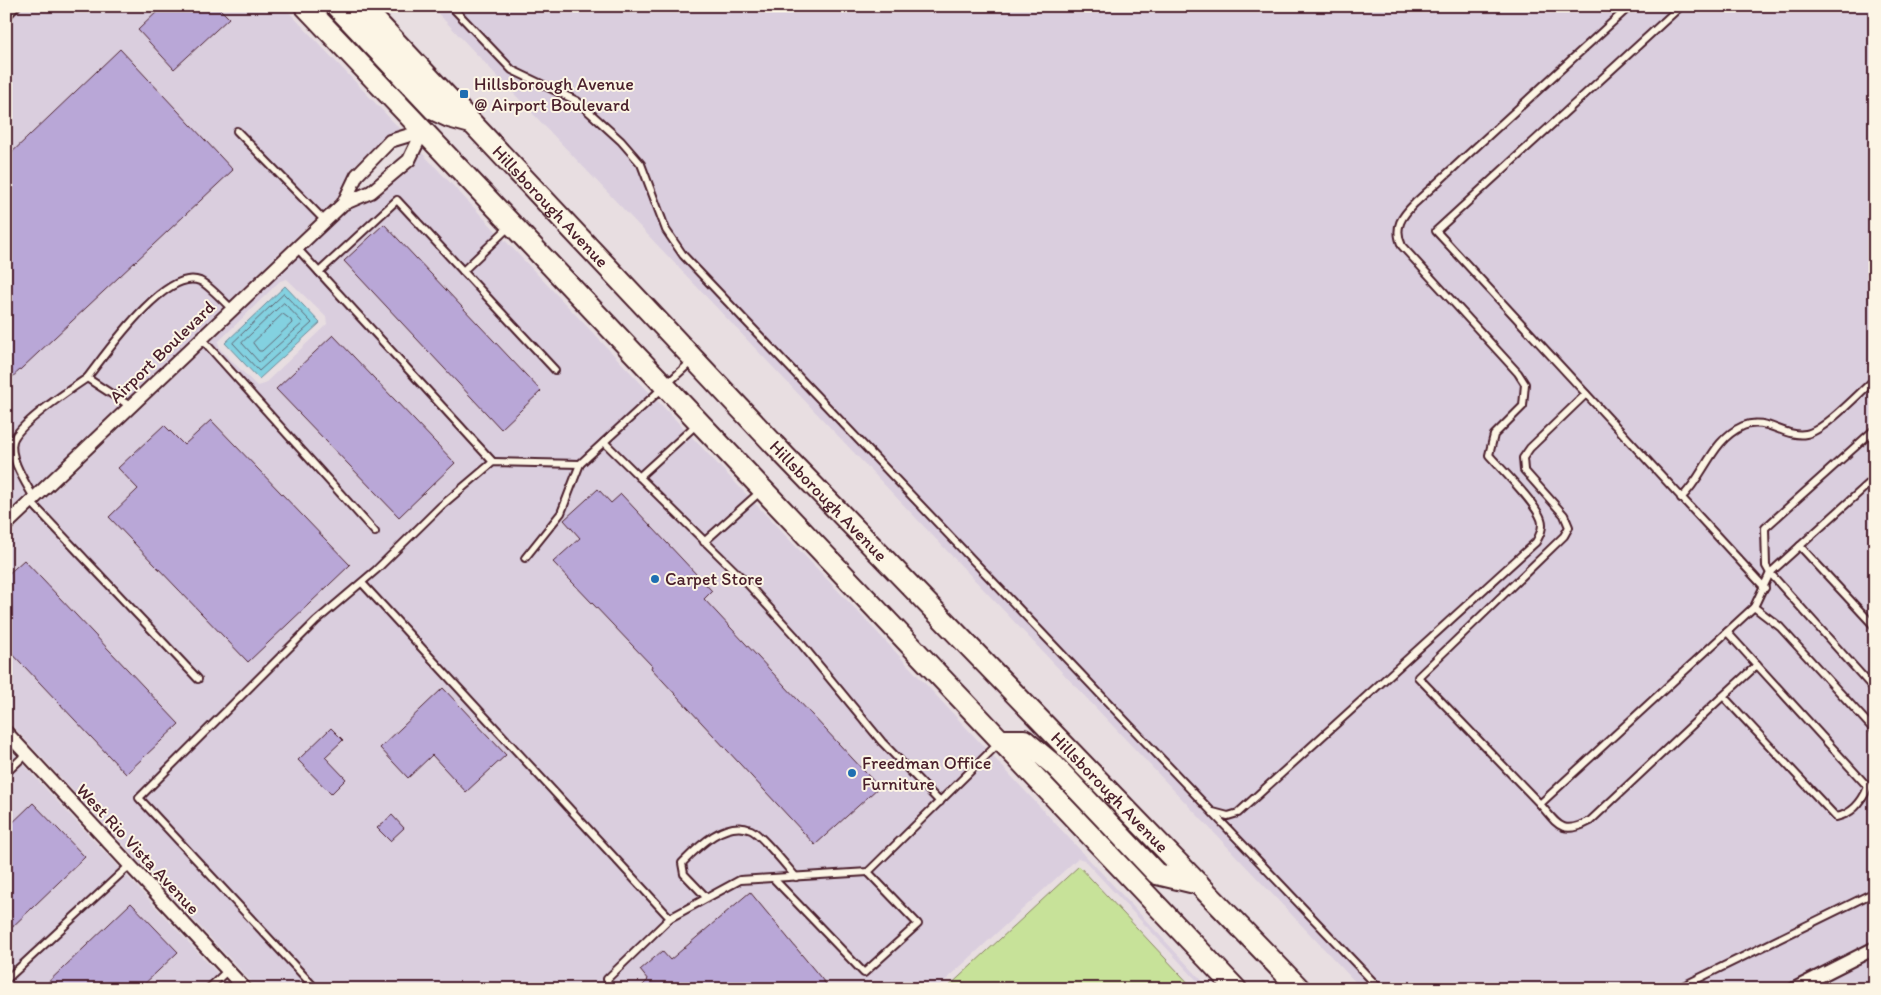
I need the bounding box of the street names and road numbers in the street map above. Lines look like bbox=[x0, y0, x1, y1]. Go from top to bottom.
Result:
street label: Hillsborough Avenue bbox=[488, 141, 613, 272]
street label: Airport Boulevard bbox=[105, 296, 220, 408]
street label: Hillsborough Avenue bbox=[765, 436, 892, 566]
street label: Hillsborough Avenue bbox=[1046, 727, 1173, 857]
street label: West Rio Vista Avenue bbox=[72, 779, 204, 919]

